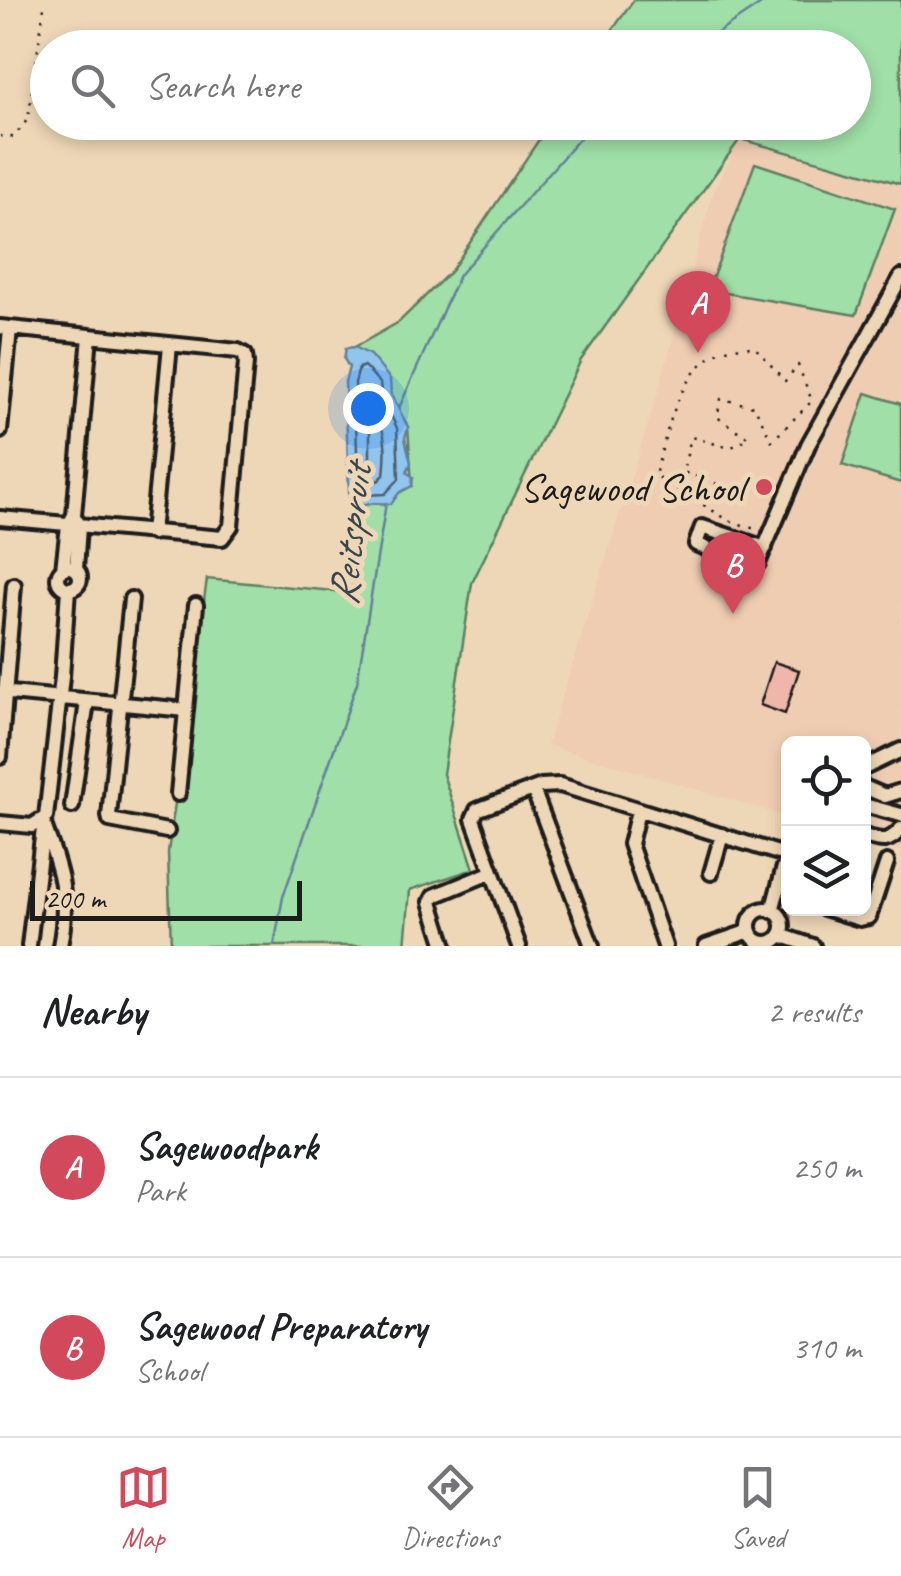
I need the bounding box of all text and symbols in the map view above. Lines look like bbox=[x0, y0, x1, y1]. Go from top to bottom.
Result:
search box bbox=[30, 30, 871, 140]
icon: search bbox=[65, 58, 120, 113]
text: Search here bbox=[145, 62, 300, 109]
pin: A bbox=[666, 270, 730, 353]
your location bbox=[343, 383, 394, 434]
water label: Reitspruit bbox=[317, 455, 385, 608]
place label: Sagewood School bbox=[520, 463, 750, 513]
marker: Sagewood School bbox=[753, 476, 775, 498]
pin: B bbox=[700, 532, 766, 614]
map controls bbox=[781, 736, 871, 916]
button: locate bbox=[781, 736, 871, 826]
button: layers bbox=[781, 826, 871, 916]
scale bar bbox=[30, 876, 302, 920]
text: 200 m bbox=[45, 881, 105, 916]
text: Nearby bbox=[40, 985, 146, 1038]
text: 2 results bbox=[767, 991, 861, 1032]
text: Sagewoodpark bbox=[135, 1123, 317, 1170]
text: A bbox=[64, 1147, 81, 1188]
text: 250 m bbox=[792, 1147, 861, 1188]
text: Park bbox=[135, 1170, 186, 1211]
text: Sagewood Preparatory bbox=[135, 1303, 427, 1350]
text: B bbox=[64, 1327, 81, 1368]
text: 310 m bbox=[792, 1327, 861, 1368]
text: School bbox=[135, 1350, 204, 1391]
tab: Map bbox=[116, 1460, 171, 1555]
tab: Directions bbox=[402, 1460, 499, 1555]
tab: Saved bbox=[730, 1460, 785, 1555]

